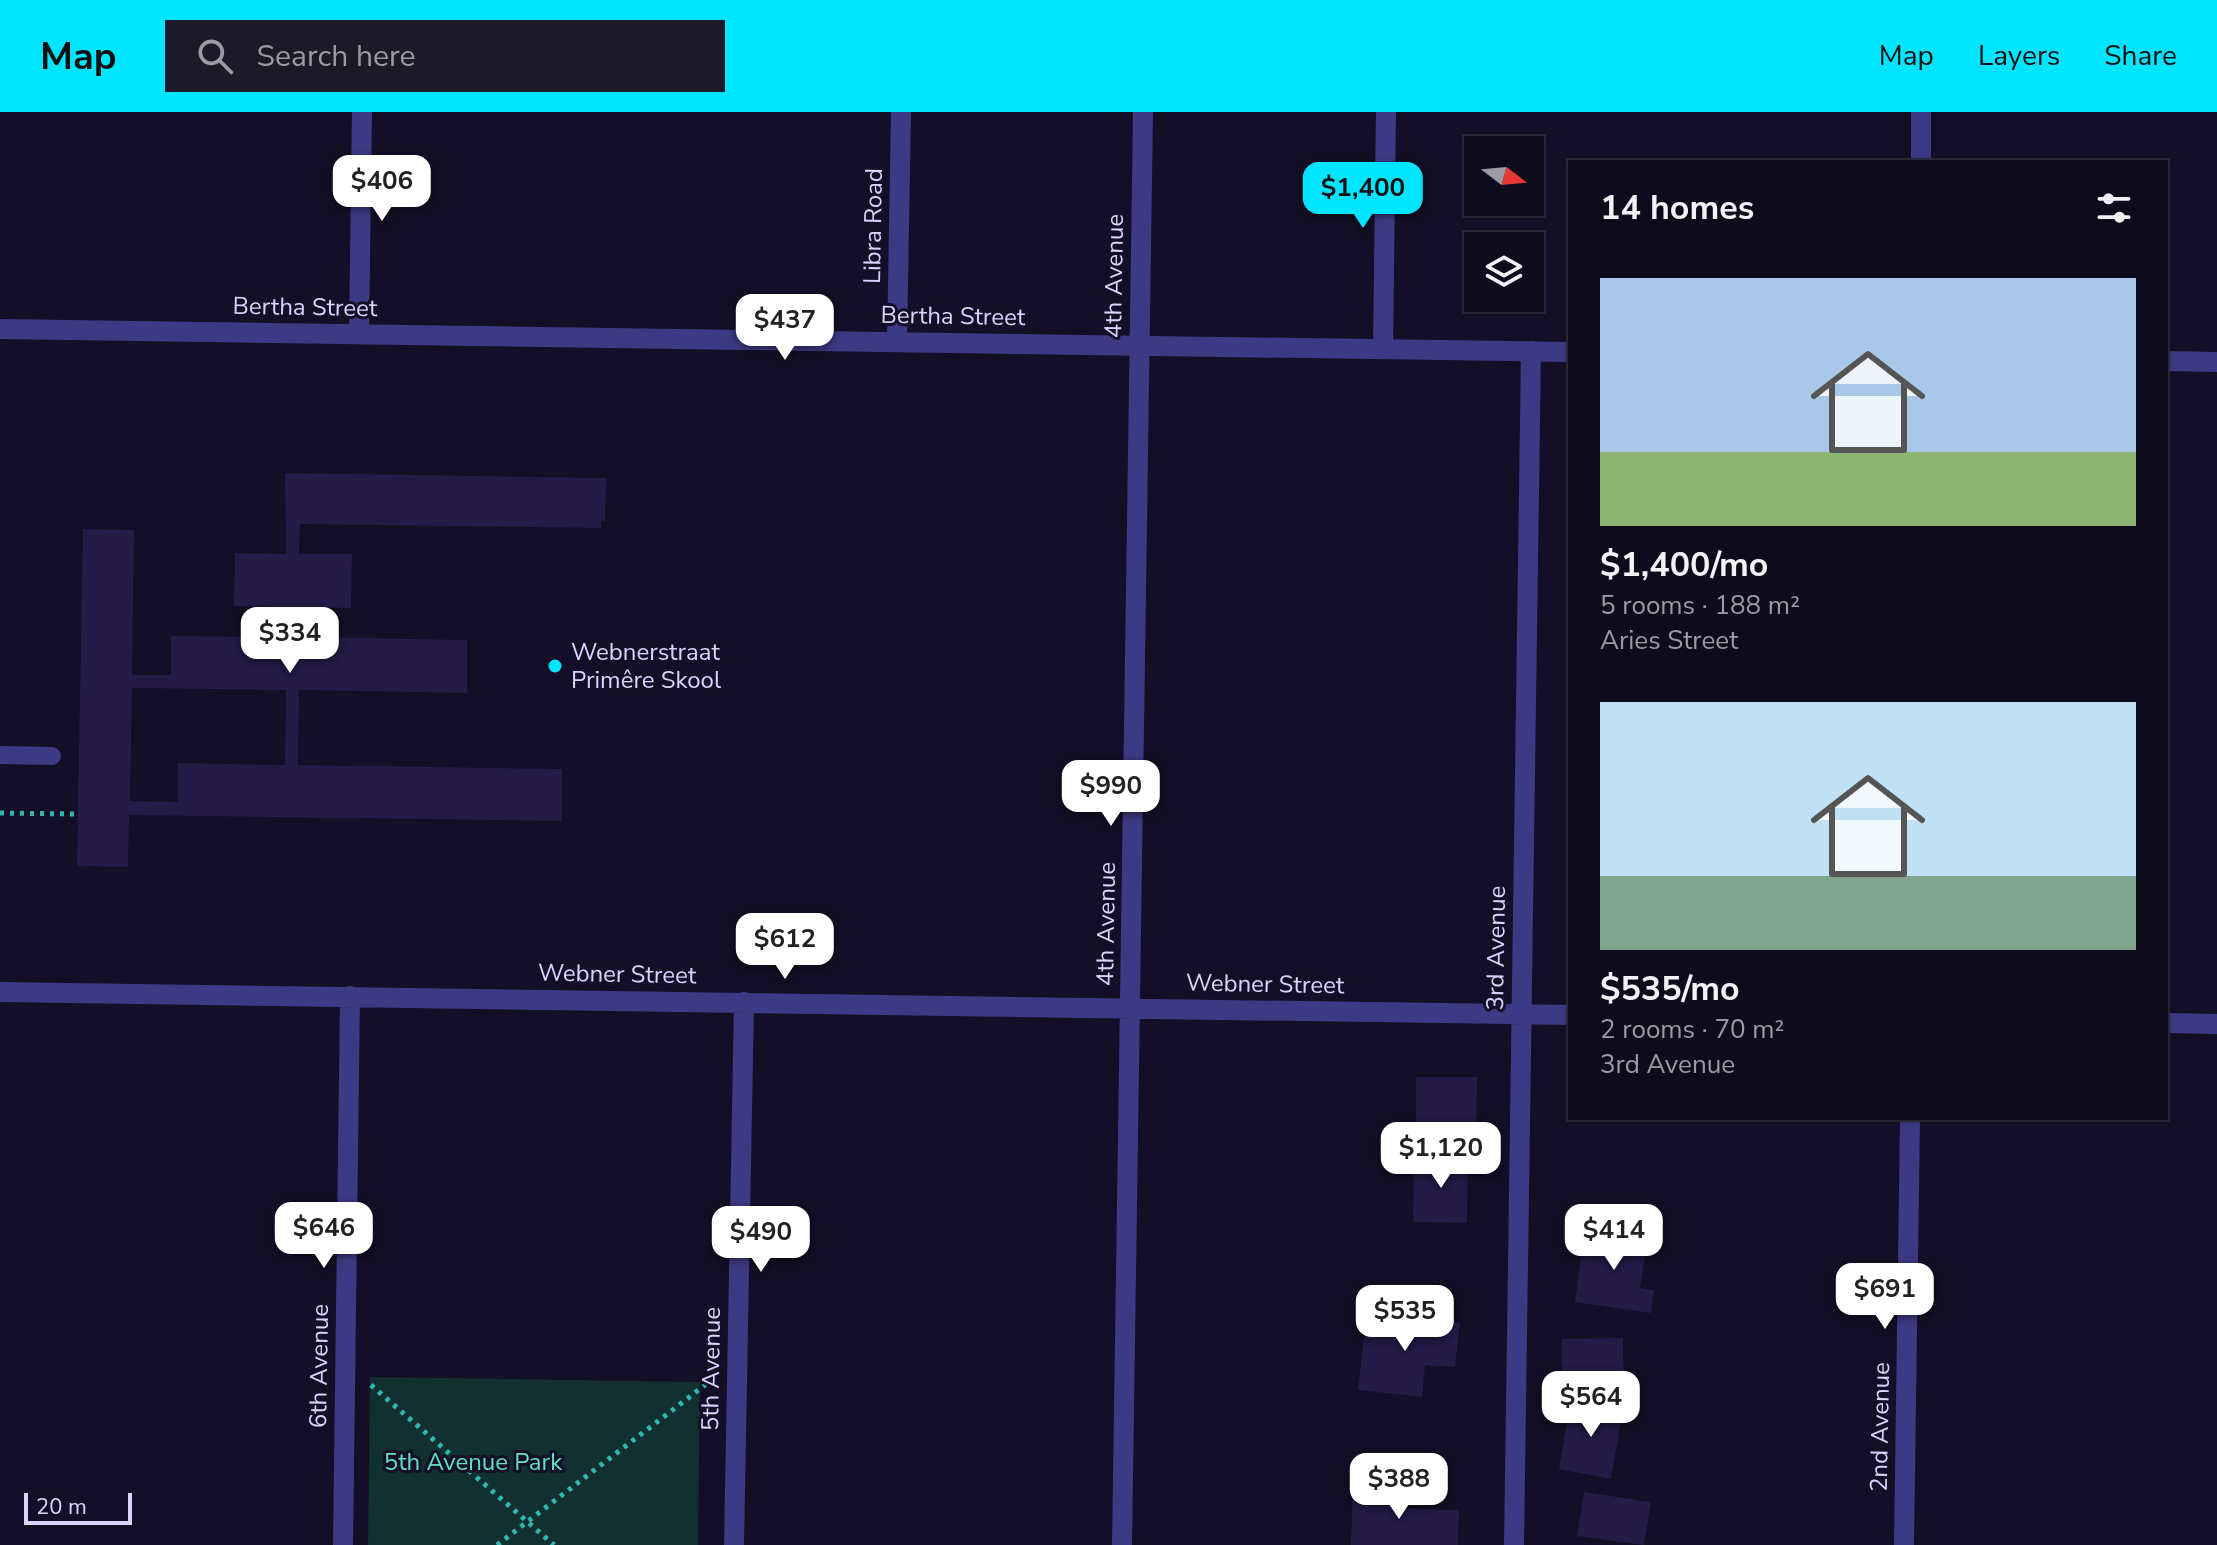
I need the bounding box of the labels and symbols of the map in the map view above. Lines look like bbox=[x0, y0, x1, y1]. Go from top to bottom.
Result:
north arrow bbox=[1464, 136, 1544, 216]
pin: $406 bbox=[335, 155, 429, 223]
pin: $1,400 bbox=[1298, 162, 1428, 230]
street label: Libra Road bbox=[856, 168, 890, 284]
street label: 4th Avenue bbox=[1097, 214, 1131, 338]
street label: Bertha Street bbox=[232, 290, 378, 324]
pin: $437 bbox=[738, 294, 832, 362]
street label: Bertha Street bbox=[880, 299, 1026, 333]
pin: $334 bbox=[243, 607, 337, 675]
place label: Webnerstraat Primêre Skool bbox=[571, 636, 721, 696]
marker: Webnerstraat Primêre Skool bbox=[546, 657, 564, 675]
pin: $990 bbox=[1064, 760, 1158, 828]
street label: 4th Avenue bbox=[1089, 862, 1123, 986]
street label: 3rd Avenue bbox=[1479, 885, 1513, 1011]
pin: $612 bbox=[738, 913, 832, 981]
street label: Webner Street bbox=[538, 957, 697, 991]
street label: Webner Street bbox=[1186, 967, 1345, 1001]
pin: $1,120 bbox=[1376, 1122, 1506, 1190]
pin: $646 bbox=[277, 1202, 371, 1270]
pin: $414 bbox=[1567, 1204, 1661, 1272]
pin: $490 bbox=[714, 1206, 808, 1274]
pin: $691 bbox=[1838, 1263, 1932, 1331]
pin: $535 bbox=[1358, 1285, 1452, 1353]
street label: 6th Avenue bbox=[302, 1304, 336, 1428]
street label: 5th Avenue bbox=[694, 1307, 728, 1431]
street label: 2nd Avenue bbox=[1863, 1362, 1897, 1492]
pin: $564 bbox=[1544, 1371, 1638, 1439]
park label: 5th Avenue Park bbox=[384, 1446, 563, 1478]
pin: $388 bbox=[1352, 1453, 1446, 1521]
scale bar bbox=[24, 1489, 132, 1525]

